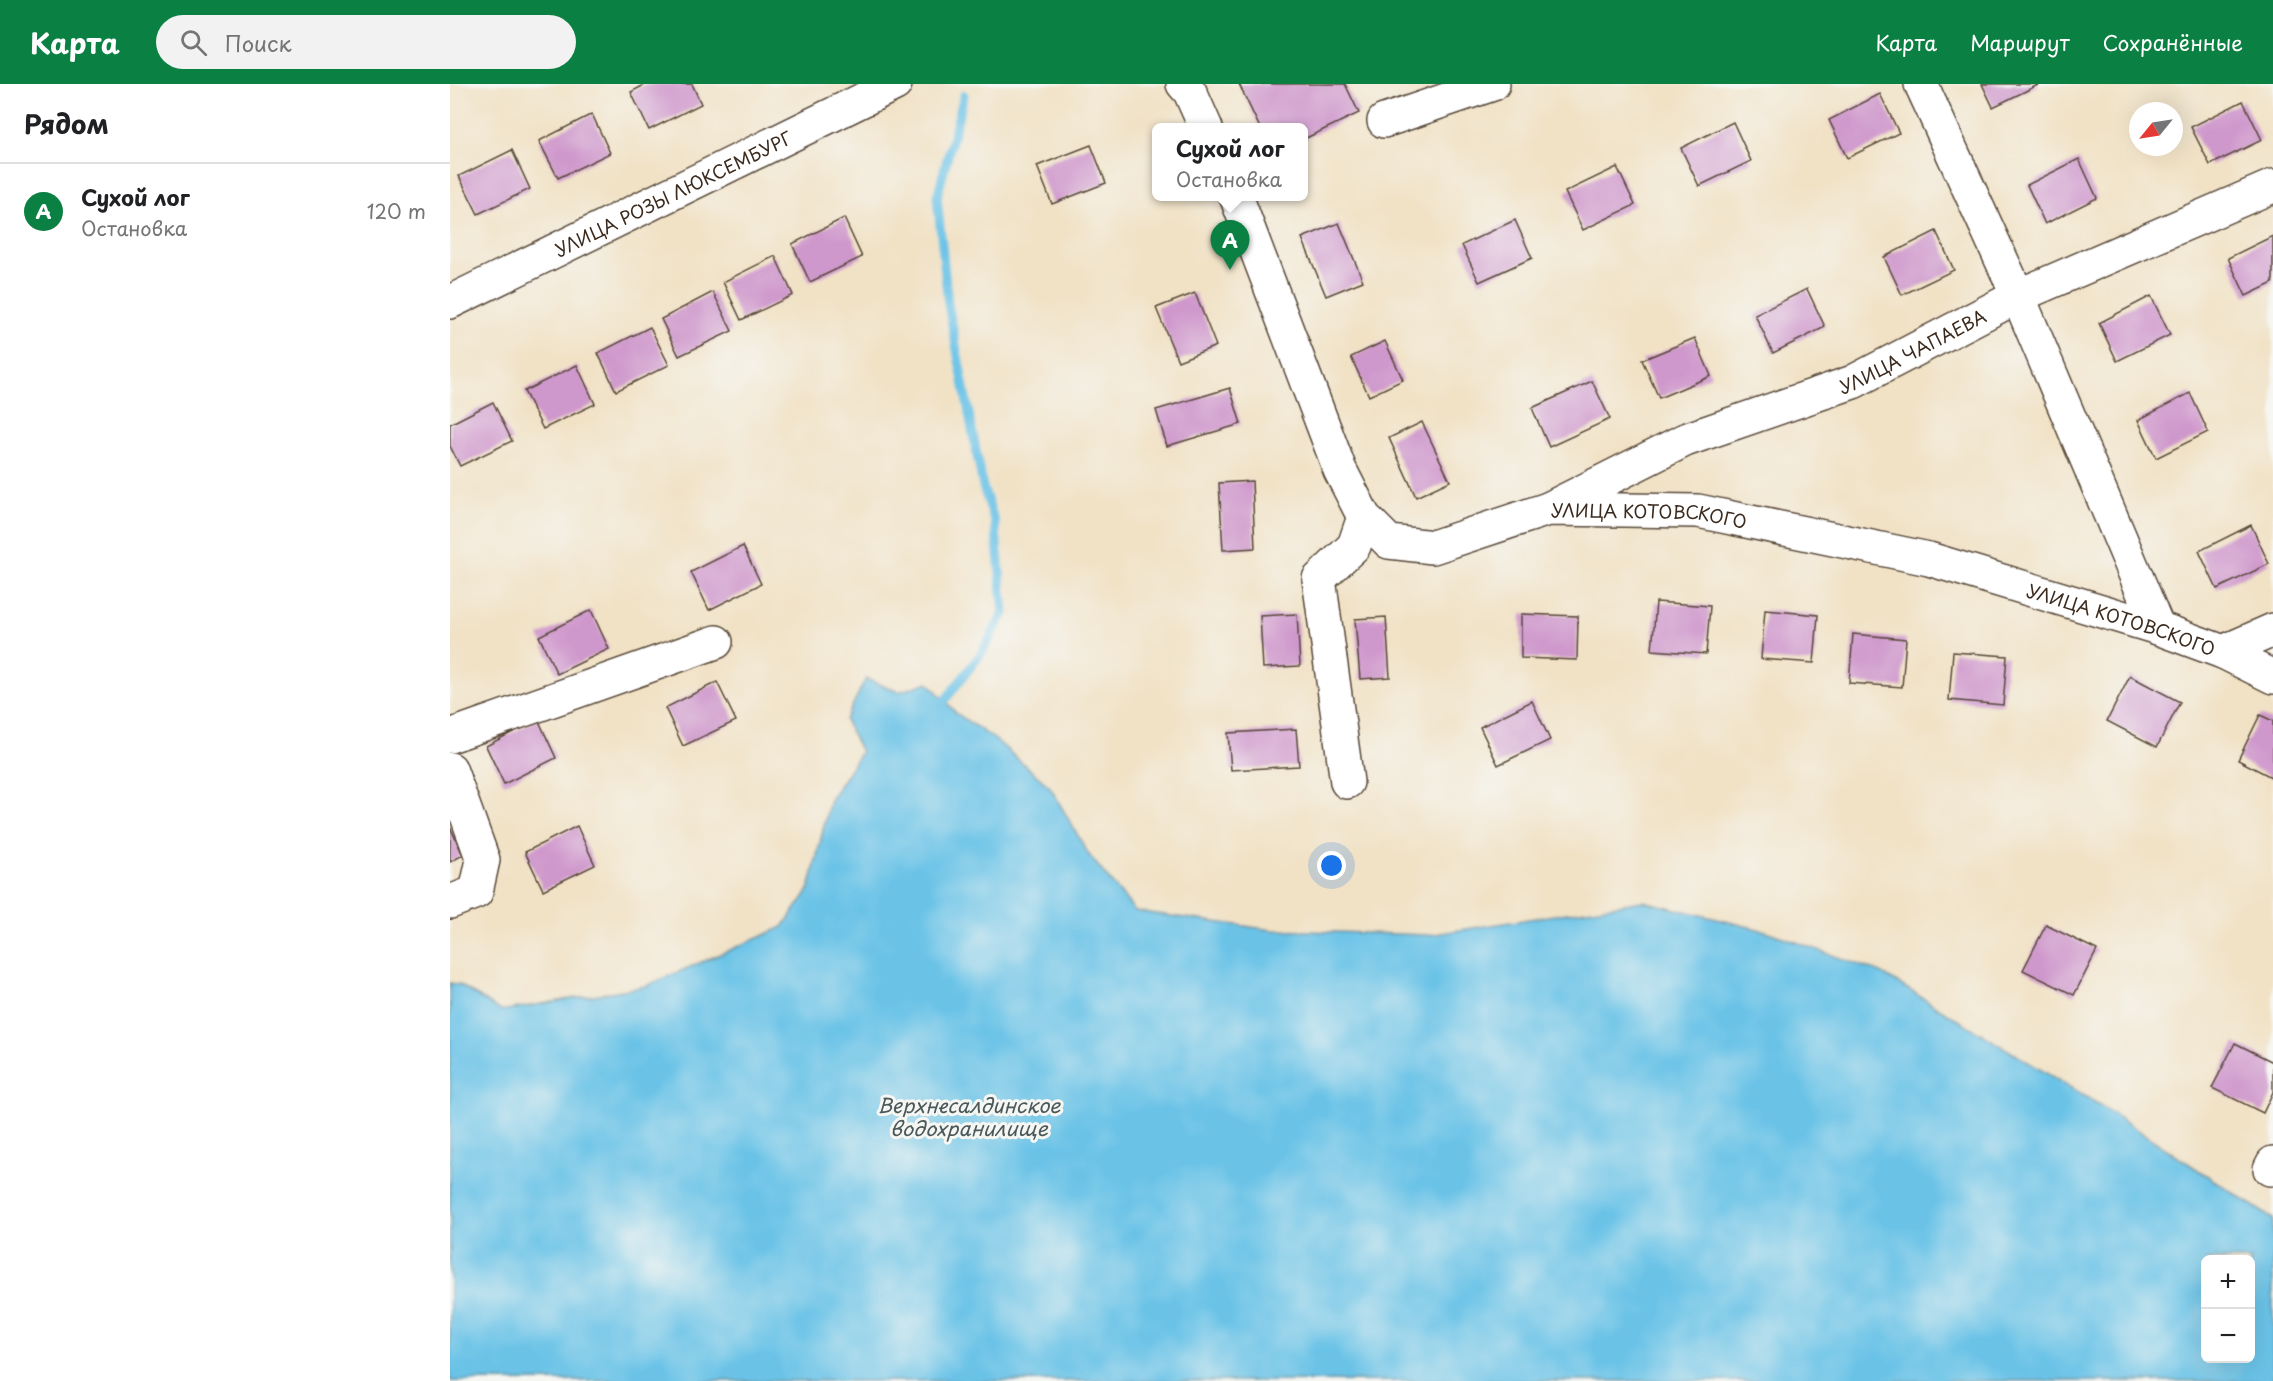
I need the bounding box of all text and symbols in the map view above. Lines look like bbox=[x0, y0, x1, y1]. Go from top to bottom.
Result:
search box bbox=[156, 15, 576, 69]
text: Карта bbox=[30, 21, 120, 64]
icon: search bbox=[177, 26, 210, 59]
text: Поиск bbox=[225, 26, 292, 59]
text: Карта bbox=[1876, 26, 1937, 58]
text: Маршрут bbox=[1970, 26, 2070, 58]
text: Сохранённые bbox=[2103, 26, 2243, 58]
north arrow bbox=[2129, 102, 2183, 156]
text: Рядом bbox=[24, 104, 109, 143]
street label: УЛИЦА РОЗЫ ЛЮКСЕМБУРГ bbox=[550, 123, 796, 262]
popup bbox=[1152, 123, 1308, 201]
text: Сухой лог bbox=[1176, 131, 1284, 164]
text: Остановка bbox=[1176, 164, 1282, 194]
text: Сухой лог bbox=[81, 180, 190, 213]
text: A bbox=[36, 196, 51, 226]
text: 120 m bbox=[367, 196, 426, 226]
text: Остановка bbox=[81, 213, 187, 243]
pin: A bbox=[1210, 220, 1250, 270]
street label: УЛИЦА ЧАПАЕВА bbox=[1835, 302, 1990, 399]
street label: УЛИЦА КОТОВСКОГО bbox=[1551, 496, 1749, 534]
street label: УЛИЦА КОТОВСКОГО bbox=[2024, 576, 2220, 662]
your location bbox=[1317, 851, 1346, 880]
water label: Верхнесалдинское водохранилище bbox=[878, 1090, 1061, 1143]
map controls bbox=[2201, 1255, 2255, 1363]
button: + bbox=[2201, 1255, 2255, 1309]
button: − bbox=[2201, 1309, 2255, 1363]

